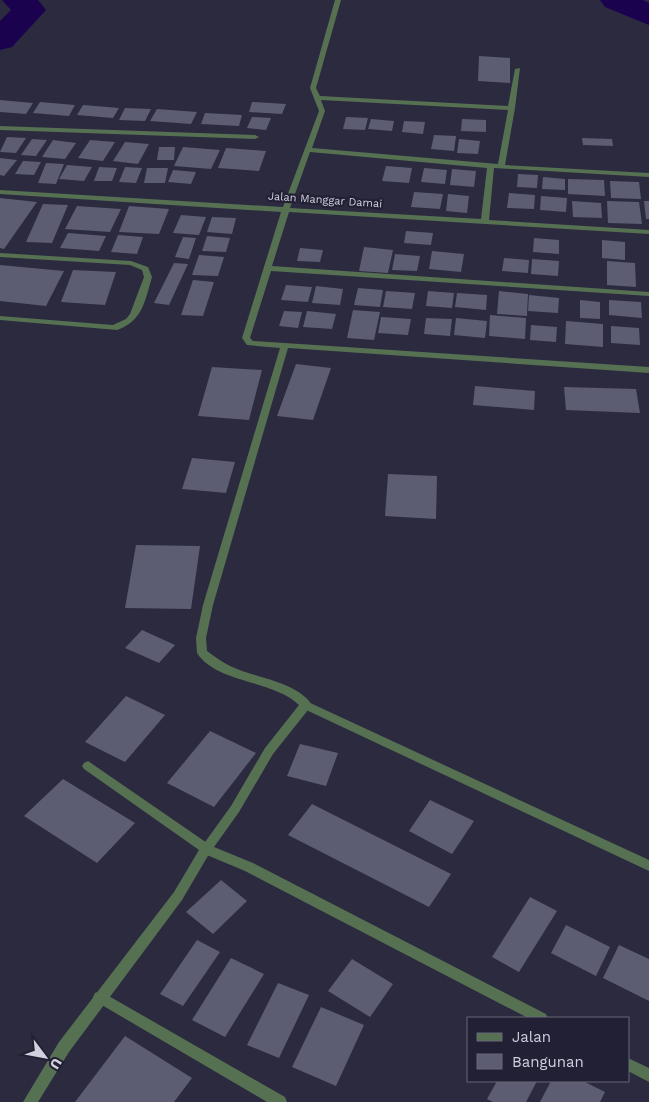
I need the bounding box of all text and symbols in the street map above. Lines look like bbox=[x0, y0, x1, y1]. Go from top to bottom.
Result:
street label: Jalan Manggar Damai bbox=[267, 190, 383, 210]
legend bbox=[467, 1017, 629, 1082]
text: Jalan bbox=[512, 1028, 551, 1046]
north arrow bbox=[20, 1032, 70, 1082]
text: Bangunan bbox=[512, 1053, 584, 1071]
text: U bbox=[47, 1055, 65, 1072]

